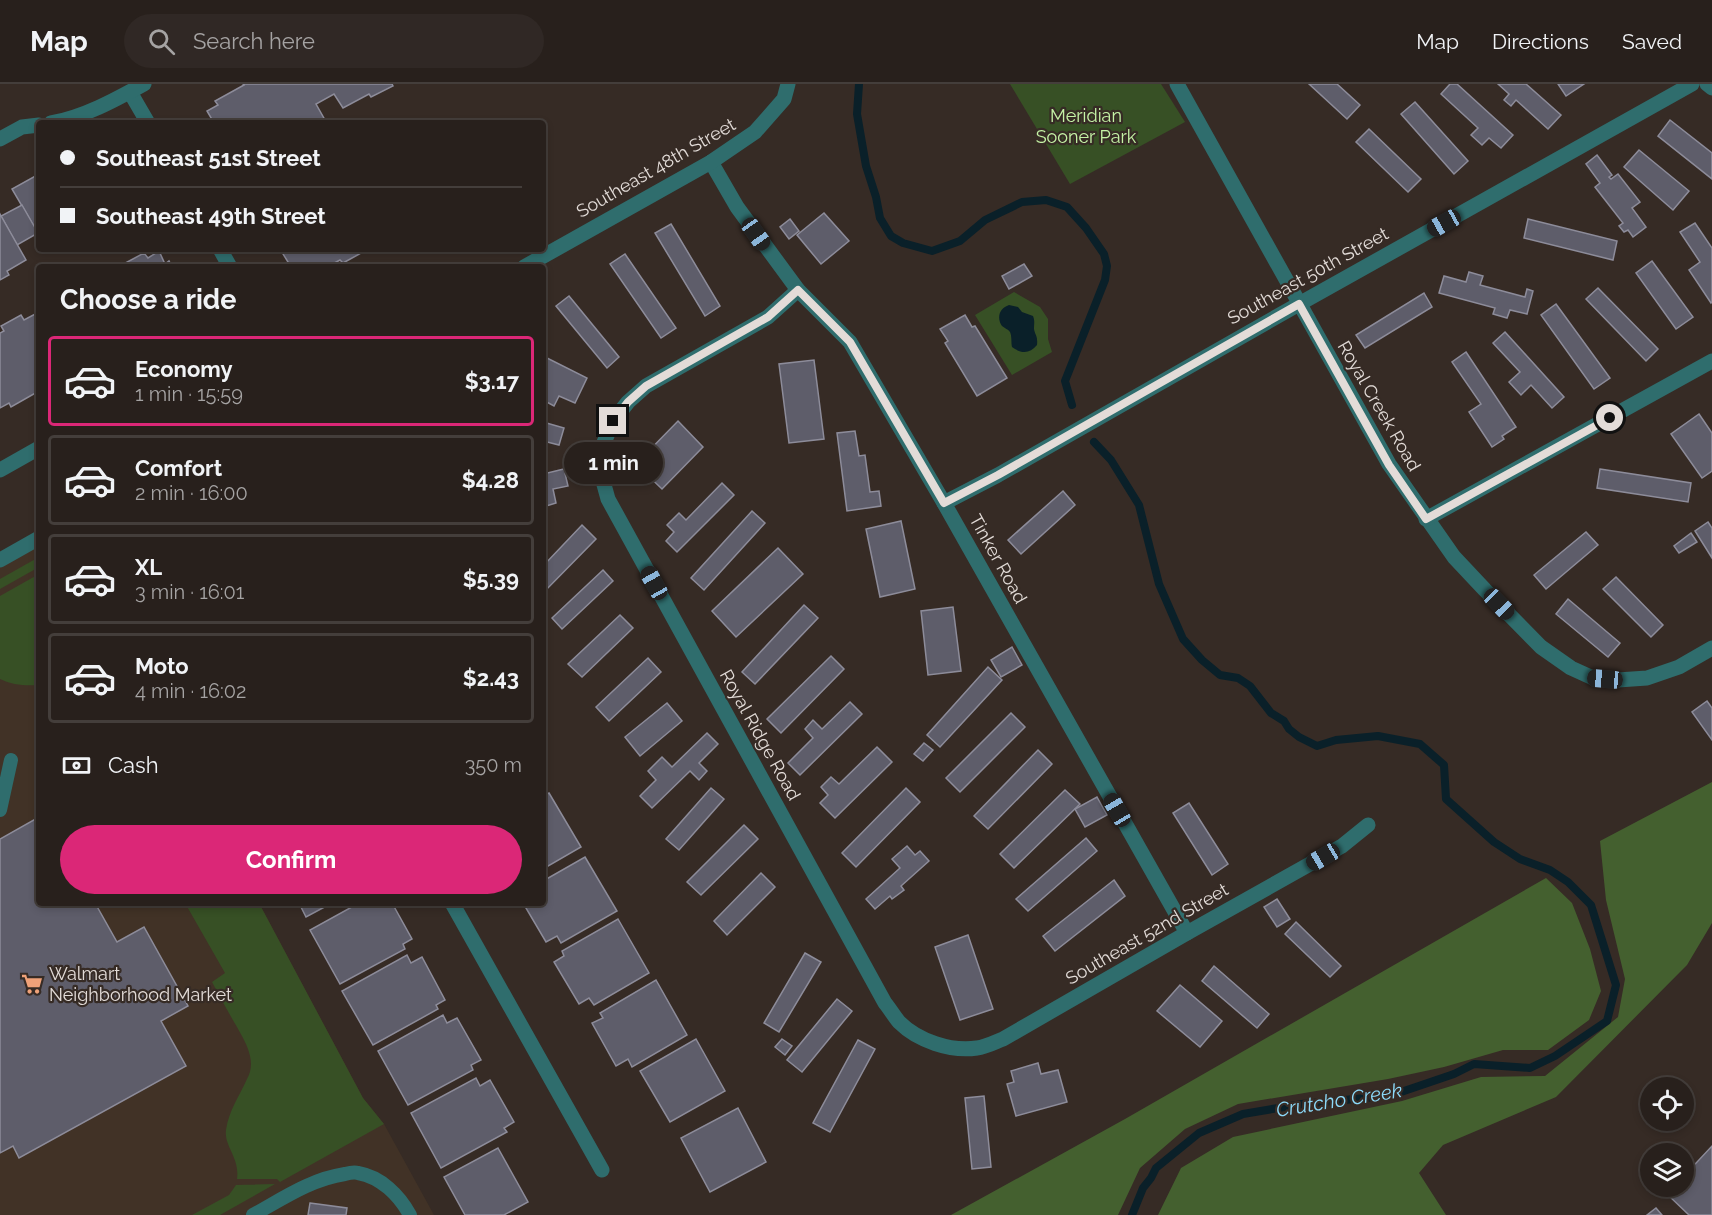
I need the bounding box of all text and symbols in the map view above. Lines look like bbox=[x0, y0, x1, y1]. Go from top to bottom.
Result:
search box bbox=[124, 14, 544, 68]
text: Map bbox=[30, 25, 88, 58]
icon: search bbox=[145, 25, 178, 58]
text: Search here bbox=[193, 28, 315, 54]
text: Map bbox=[1416, 29, 1459, 54]
text: Directions bbox=[1492, 29, 1589, 54]
text: Saved bbox=[1622, 29, 1682, 54]
park label: Meridian Sooner Park bbox=[1036, 105, 1137, 147]
street label: Southeast 48th Street bbox=[573, 113, 739, 222]
text: Southeast 51st Street bbox=[96, 145, 321, 171]
text: Southeast 49th Street bbox=[96, 203, 326, 229]
car bbox=[1424, 206, 1464, 240]
car bbox=[738, 214, 774, 254]
street label: Southeast 50th Street bbox=[1224, 223, 1392, 328]
text: Choose a ride bbox=[60, 284, 236, 315]
street label: Royal Creek Road bbox=[1334, 337, 1425, 475]
icon: car bbox=[63, 354, 117, 408]
text: Economy bbox=[135, 356, 233, 382]
text: $3.17 bbox=[465, 368, 519, 394]
text: 1 min · 15:59 bbox=[135, 382, 243, 406]
route start bbox=[1596, 404, 1623, 431]
route end bbox=[599, 407, 626, 434]
callout: 1 min bbox=[564, 442, 662, 484]
text: 1 min bbox=[588, 451, 639, 475]
icon: car bbox=[63, 453, 117, 507]
text: Comfort bbox=[135, 455, 222, 481]
text: $4.28 bbox=[462, 467, 519, 493]
text: 2 min · 16:00 bbox=[135, 481, 248, 505]
street label: Tinker Road bbox=[965, 511, 1032, 607]
icon: car bbox=[63, 552, 117, 606]
text: XL bbox=[135, 554, 162, 580]
car bbox=[637, 563, 671, 603]
text: $5.39 bbox=[463, 566, 519, 592]
text: 3 min · 16:01 bbox=[135, 580, 244, 604]
car bbox=[1480, 585, 1518, 623]
icon: car bbox=[63, 651, 117, 705]
text: Moto bbox=[135, 653, 189, 679]
text: $2.43 bbox=[463, 665, 519, 691]
street label: Royal Ridge Road bbox=[716, 666, 805, 804]
car bbox=[1586, 668, 1624, 690]
text: 4 min · 16:02 bbox=[135, 679, 246, 703]
icon: cash bbox=[60, 749, 93, 782]
text: Cash bbox=[108, 752, 159, 778]
text: 350 m bbox=[465, 753, 522, 777]
car bbox=[1100, 790, 1134, 830]
button: Confirm bbox=[60, 825, 522, 894]
car bbox=[1303, 840, 1343, 874]
street label: Southeast 52nd Street bbox=[1062, 878, 1232, 989]
place label: Walmart Neighborhood Market bbox=[49, 963, 232, 1005]
supermarket icon: Walmart Neighborhood Market bbox=[20, 972, 44, 996]
map controls bbox=[1640, 1077, 1694, 1197]
button: locate bbox=[1640, 1077, 1694, 1131]
water label: Crutcho Creek bbox=[1274, 1078, 1404, 1122]
button: layers bbox=[1640, 1143, 1694, 1197]

